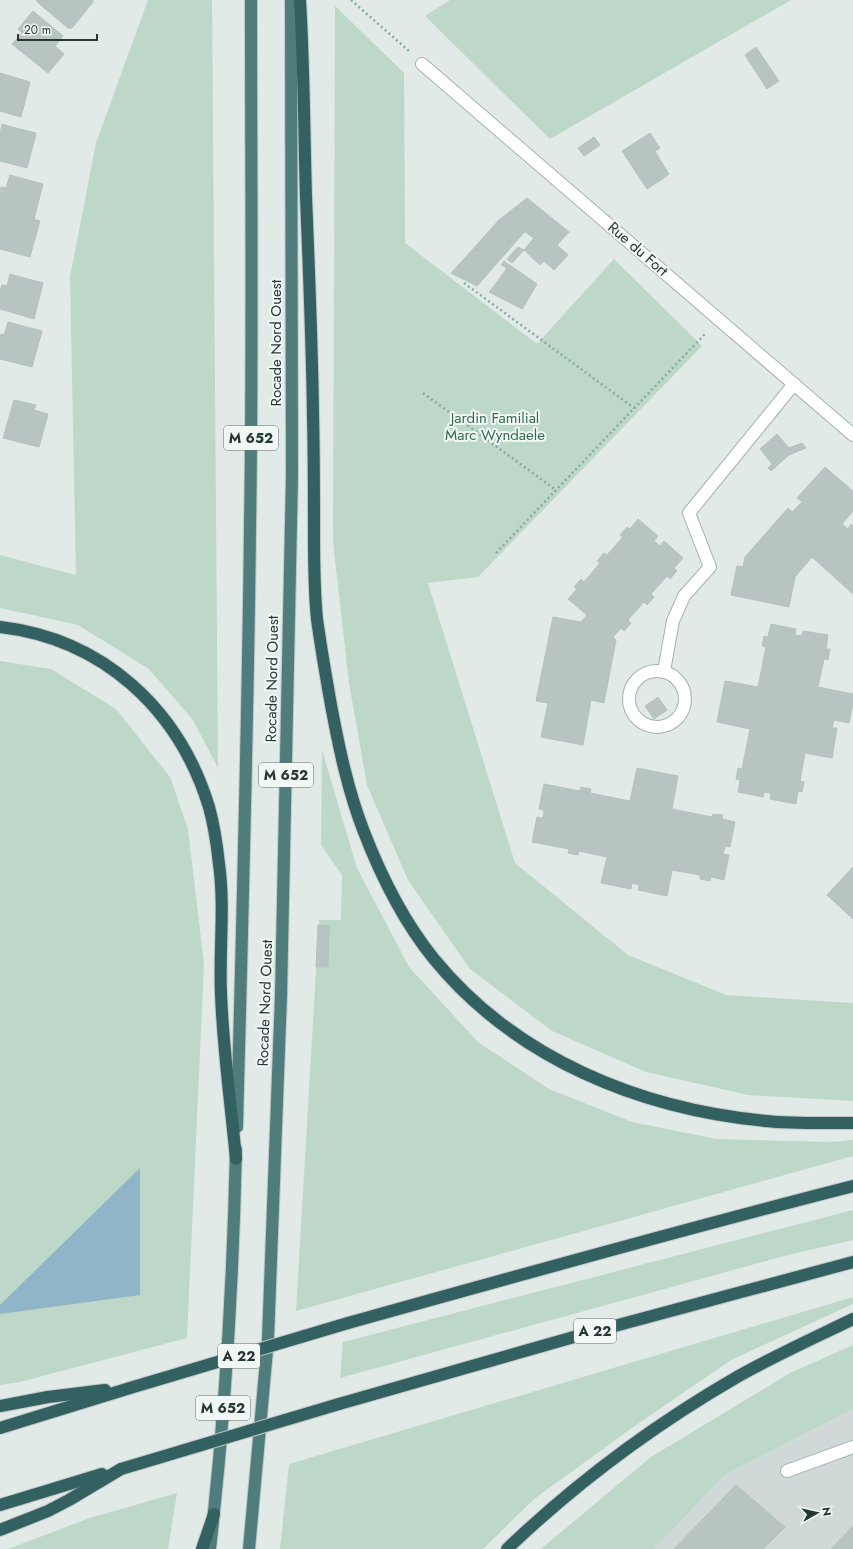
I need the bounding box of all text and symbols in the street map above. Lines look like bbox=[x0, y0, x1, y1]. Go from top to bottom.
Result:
scale bar bbox=[18, 16, 97, 42]
text: 20 m bbox=[24, 21, 51, 39]
street label: Rue du Fort bbox=[603, 217, 673, 282]
street label: Rocade Nord Ouest bbox=[265, 279, 287, 406]
park label: Jardin Familial Marc Wyndaele bbox=[445, 407, 545, 446]
road number: M 652 bbox=[224, 426, 278, 450]
street label: Rocade Nord Ouest bbox=[260, 615, 284, 743]
road number: M 652 bbox=[259, 763, 313, 787]
street label: Rocade Nord Ouest bbox=[252, 939, 278, 1067]
road number: A 22 bbox=[574, 1319, 616, 1343]
road number: A 22 bbox=[218, 1344, 260, 1368]
road number: M 652 bbox=[196, 1396, 250, 1420]
north arrow bbox=[797, 1493, 837, 1533]
text: N bbox=[818, 1506, 835, 1517]

